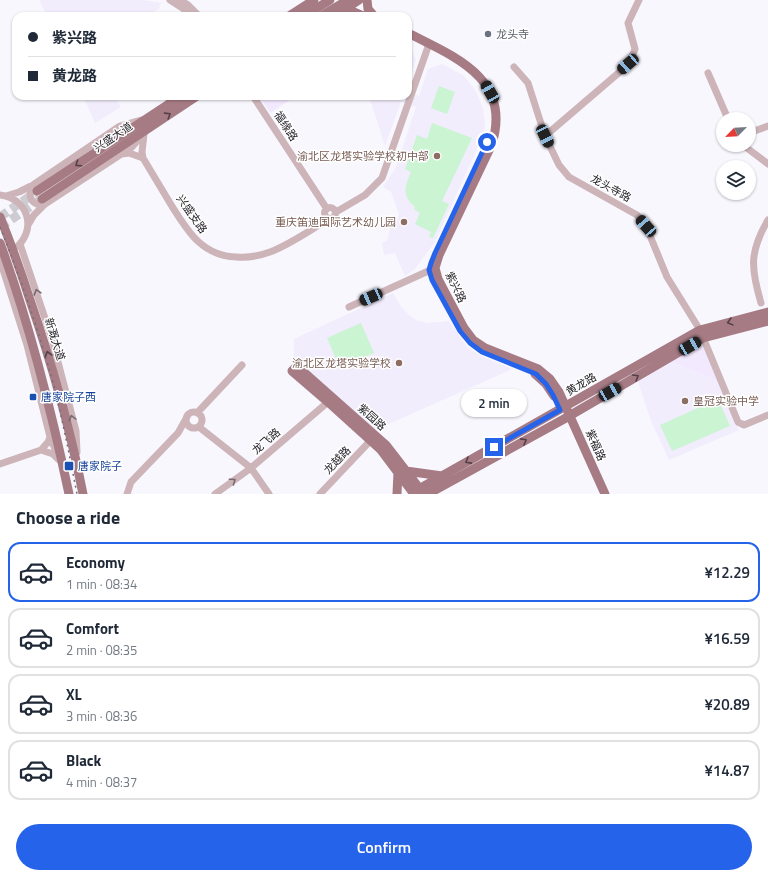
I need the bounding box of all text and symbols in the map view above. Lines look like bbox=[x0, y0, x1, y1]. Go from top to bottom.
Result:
text: 紫兴路 bbox=[52, 26, 97, 49]
place label: 龙头寺 bbox=[496, 26, 529, 42]
marker: 龙头寺 bbox=[483, 29, 493, 39]
car bbox=[615, 52, 641, 76]
text: 黄龙路 bbox=[52, 64, 97, 87]
car bbox=[479, 79, 501, 105]
street label: 福缘路 bbox=[270, 108, 302, 144]
one-way arrow bbox=[164, 112, 171, 120]
north arrow bbox=[716, 112, 756, 152]
map controls bbox=[716, 112, 756, 200]
street label: 兴盛大道 bbox=[90, 118, 136, 156]
car bbox=[534, 123, 556, 149]
route start bbox=[478, 133, 496, 151]
place label: 渝北区龙塔实验学校初中部 bbox=[297, 148, 429, 164]
marker: 渝北区龙塔实验学校初中部 bbox=[432, 151, 442, 161]
one-way arrow bbox=[75, 159, 82, 167]
button: layers bbox=[716, 160, 756, 200]
street label: 龙头寺路 bbox=[588, 170, 634, 206]
street label: 兴盛支路 bbox=[173, 191, 211, 237]
car bbox=[634, 213, 658, 239]
place label: 重庆笛迪国际艺术幼儿园 bbox=[275, 214, 396, 230]
marker: 重庆笛迪国际艺术幼儿园 bbox=[399, 217, 409, 227]
street label: 紫兴路 bbox=[442, 269, 470, 305]
car bbox=[358, 287, 384, 307]
one-way arrow bbox=[33, 289, 42, 296]
street label: 新溉大道 bbox=[41, 316, 69, 362]
one-way arrow bbox=[727, 317, 734, 325]
car bbox=[677, 335, 703, 357]
one-way arrow bbox=[44, 351, 53, 358]
place label: 渝北区龙塔实验学校 bbox=[292, 355, 391, 371]
marker: 渝北区龙塔实验学校 bbox=[394, 358, 404, 368]
street label: 黄龙路 bbox=[563, 369, 599, 399]
one-way arrow bbox=[632, 374, 640, 381]
car bbox=[597, 381, 623, 403]
place label: 唐家院子西 bbox=[41, 389, 96, 405]
callout: 2 min bbox=[461, 389, 527, 417]
marker: 唐家院子西 bbox=[28, 392, 38, 402]
text: 2 min bbox=[478, 393, 510, 413]
place label: 皇冠实验中学 bbox=[693, 393, 759, 409]
marker: 皇冠实验中学 bbox=[680, 396, 690, 406]
street label: 紫园路 bbox=[354, 400, 390, 434]
one-way arrow bbox=[68, 414, 77, 421]
street label: 龙飞路 bbox=[248, 424, 284, 458]
street label: 紫福路 bbox=[582, 427, 610, 463]
route end bbox=[485, 438, 503, 456]
one-way arrow bbox=[519, 438, 527, 446]
street label: 龙越路 bbox=[320, 443, 354, 477]
one-way arrow bbox=[465, 457, 472, 464]
place label: 唐家院子 bbox=[78, 458, 122, 474]
marker: 唐家院子 bbox=[63, 460, 75, 472]
one-way arrow bbox=[229, 478, 236, 486]
text: Choose a ride bbox=[16, 504, 120, 531]
text: Economy bbox=[66, 551, 125, 574]
icon: car bbox=[18, 554, 54, 590]
text: ¥12.29 bbox=[704, 561, 750, 584]
text: 1 min · 08:34 bbox=[66, 574, 137, 594]
text: Comfort bbox=[66, 617, 119, 640]
icon: car bbox=[18, 620, 54, 656]
text: ¥16.59 bbox=[704, 627, 750, 650]
text: 2 min · 08:35 bbox=[66, 640, 137, 660]
text: XL bbox=[66, 683, 82, 706]
icon: car bbox=[18, 686, 54, 722]
text: ¥20.89 bbox=[704, 693, 750, 716]
text: 3 min · 08:36 bbox=[66, 706, 137, 726]
text: Black bbox=[66, 749, 101, 772]
icon: car bbox=[18, 752, 54, 788]
text: ¥14.87 bbox=[704, 759, 750, 782]
text: 4 min · 08:37 bbox=[66, 772, 137, 792]
button: Confirm bbox=[16, 824, 752, 870]

